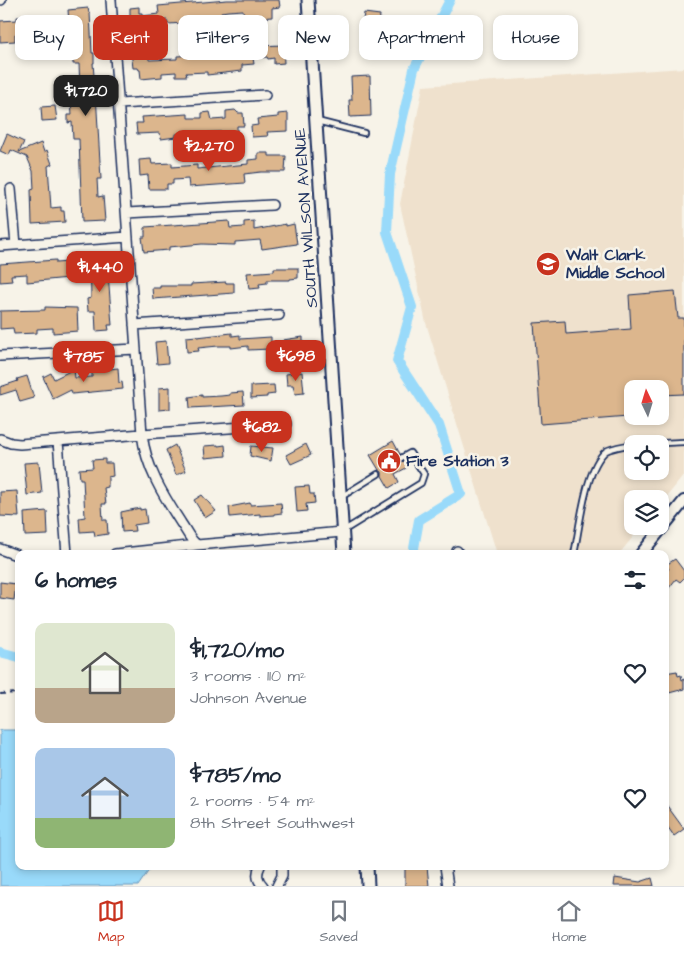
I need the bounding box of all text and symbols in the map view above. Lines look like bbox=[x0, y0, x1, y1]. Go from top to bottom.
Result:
chip: Buy bbox=[15, 15, 83, 60]
chip: Rent bbox=[93, 15, 168, 60]
chip: Filters bbox=[178, 15, 268, 60]
chip: New bbox=[278, 15, 349, 60]
chip: Apartment bbox=[359, 15, 483, 60]
chip: House bbox=[493, 15, 578, 60]
pin: $1,720 bbox=[45, 74, 127, 117]
text: $1,720 bbox=[65, 80, 107, 102]
street label: SOUTH WILSON AVENUE bbox=[289, 127, 323, 309]
pin: $2,270 bbox=[168, 130, 250, 172]
text: $2,270 bbox=[184, 135, 234, 157]
place label: Walt Clark Middle School bbox=[565, 244, 665, 284]
pin: $1,440 bbox=[59, 250, 141, 293]
school or university icon: Walt Clark Middle School bbox=[535, 251, 561, 277]
text: $1,440 bbox=[77, 256, 123, 278]
pin: $785 bbox=[54, 340, 114, 383]
pin: $698 bbox=[266, 340, 326, 382]
text: $698 bbox=[277, 345, 315, 367]
text: $785 bbox=[64, 346, 104, 368]
north arrow bbox=[624, 380, 669, 425]
map controls bbox=[624, 380, 669, 535]
pin: $682 bbox=[232, 410, 292, 453]
text: $682 bbox=[243, 416, 281, 438]
button: locate bbox=[624, 435, 669, 480]
public building icon: Fire Station 3 bbox=[376, 448, 402, 474]
place label: Fire Station 3 bbox=[406, 450, 510, 472]
button: layers bbox=[624, 490, 669, 535]
text: 6 homes bbox=[35, 566, 117, 595]
icon: filters bbox=[621, 566, 649, 594]
text: $1,720/mo bbox=[190, 636, 284, 665]
icon: home bbox=[75, 643, 135, 703]
icon: heart bbox=[621, 659, 649, 687]
text: 3 rooms · 110 m² bbox=[190, 665, 306, 687]
text: Johnson Avenue bbox=[190, 687, 307, 709]
text: $785/mo bbox=[190, 761, 281, 790]
icon: home bbox=[75, 768, 135, 828]
icon: heart bbox=[621, 784, 649, 812]
text: 2 rooms · 54 m² bbox=[190, 790, 315, 812]
text: 8th Street Southwest bbox=[190, 812, 355, 834]
tab: Map bbox=[97, 897, 125, 947]
tab: Saved bbox=[320, 897, 358, 947]
tab: Home bbox=[552, 897, 587, 947]

